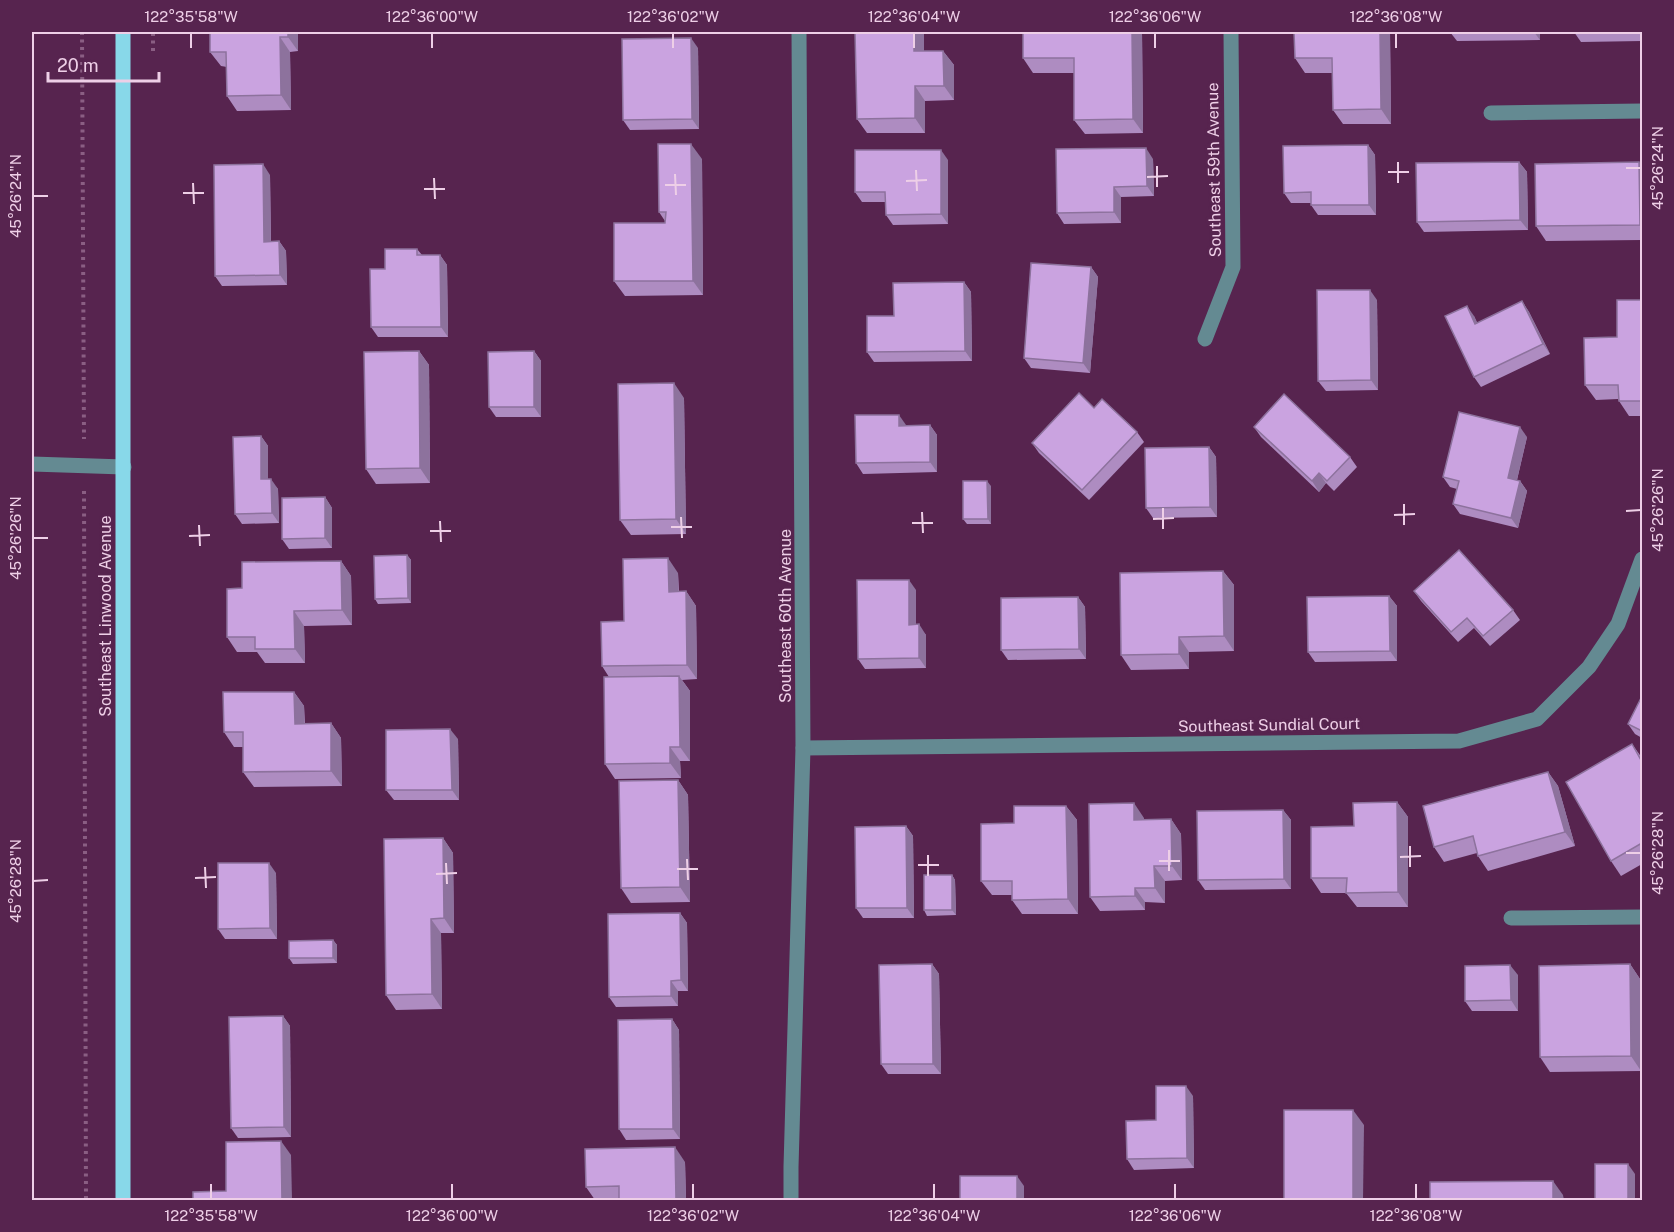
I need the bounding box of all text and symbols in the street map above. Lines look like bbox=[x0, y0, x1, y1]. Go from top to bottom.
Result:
text: 122°35'58"W bbox=[144, 8, 238, 25]
text: 122°36'00"W bbox=[386, 8, 478, 25]
text: 122°36'02"W bbox=[627, 8, 719, 25]
text: 122°36'04"W bbox=[868, 8, 960, 25]
text: 122°36'06"W bbox=[1109, 8, 1201, 25]
text: 122°36'08"W bbox=[1350, 8, 1442, 25]
scale bar bbox=[48, 45, 159, 83]
text: 20 m bbox=[57, 55, 99, 76]
street label: Southeast 59th Avenue bbox=[1203, 82, 1225, 258]
text: 45°26'24"N bbox=[1649, 126, 1666, 210]
text: 45°26'24"N bbox=[7, 154, 24, 238]
text: 45°26'26"N bbox=[1649, 468, 1666, 552]
text: 45°26'26"N bbox=[7, 496, 24, 580]
street label: Southeast Linwood Avenue bbox=[96, 515, 115, 717]
street label: Southeast 60th Avenue bbox=[776, 529, 795, 703]
street label: Southeast Sundial Court bbox=[1178, 714, 1360, 736]
text: 45°26'28"N bbox=[1649, 811, 1666, 895]
text: 45°26'28"N bbox=[7, 839, 24, 923]
text: 122°35'58"W bbox=[164, 1207, 258, 1224]
text: 122°36'00"W bbox=[406, 1207, 498, 1224]
text: 122°36'02"W bbox=[647, 1207, 739, 1224]
text: 122°36'04"W bbox=[888, 1207, 980, 1224]
text: 122°36'06"W bbox=[1129, 1207, 1221, 1224]
text: 122°36'08"W bbox=[1370, 1207, 1462, 1224]

